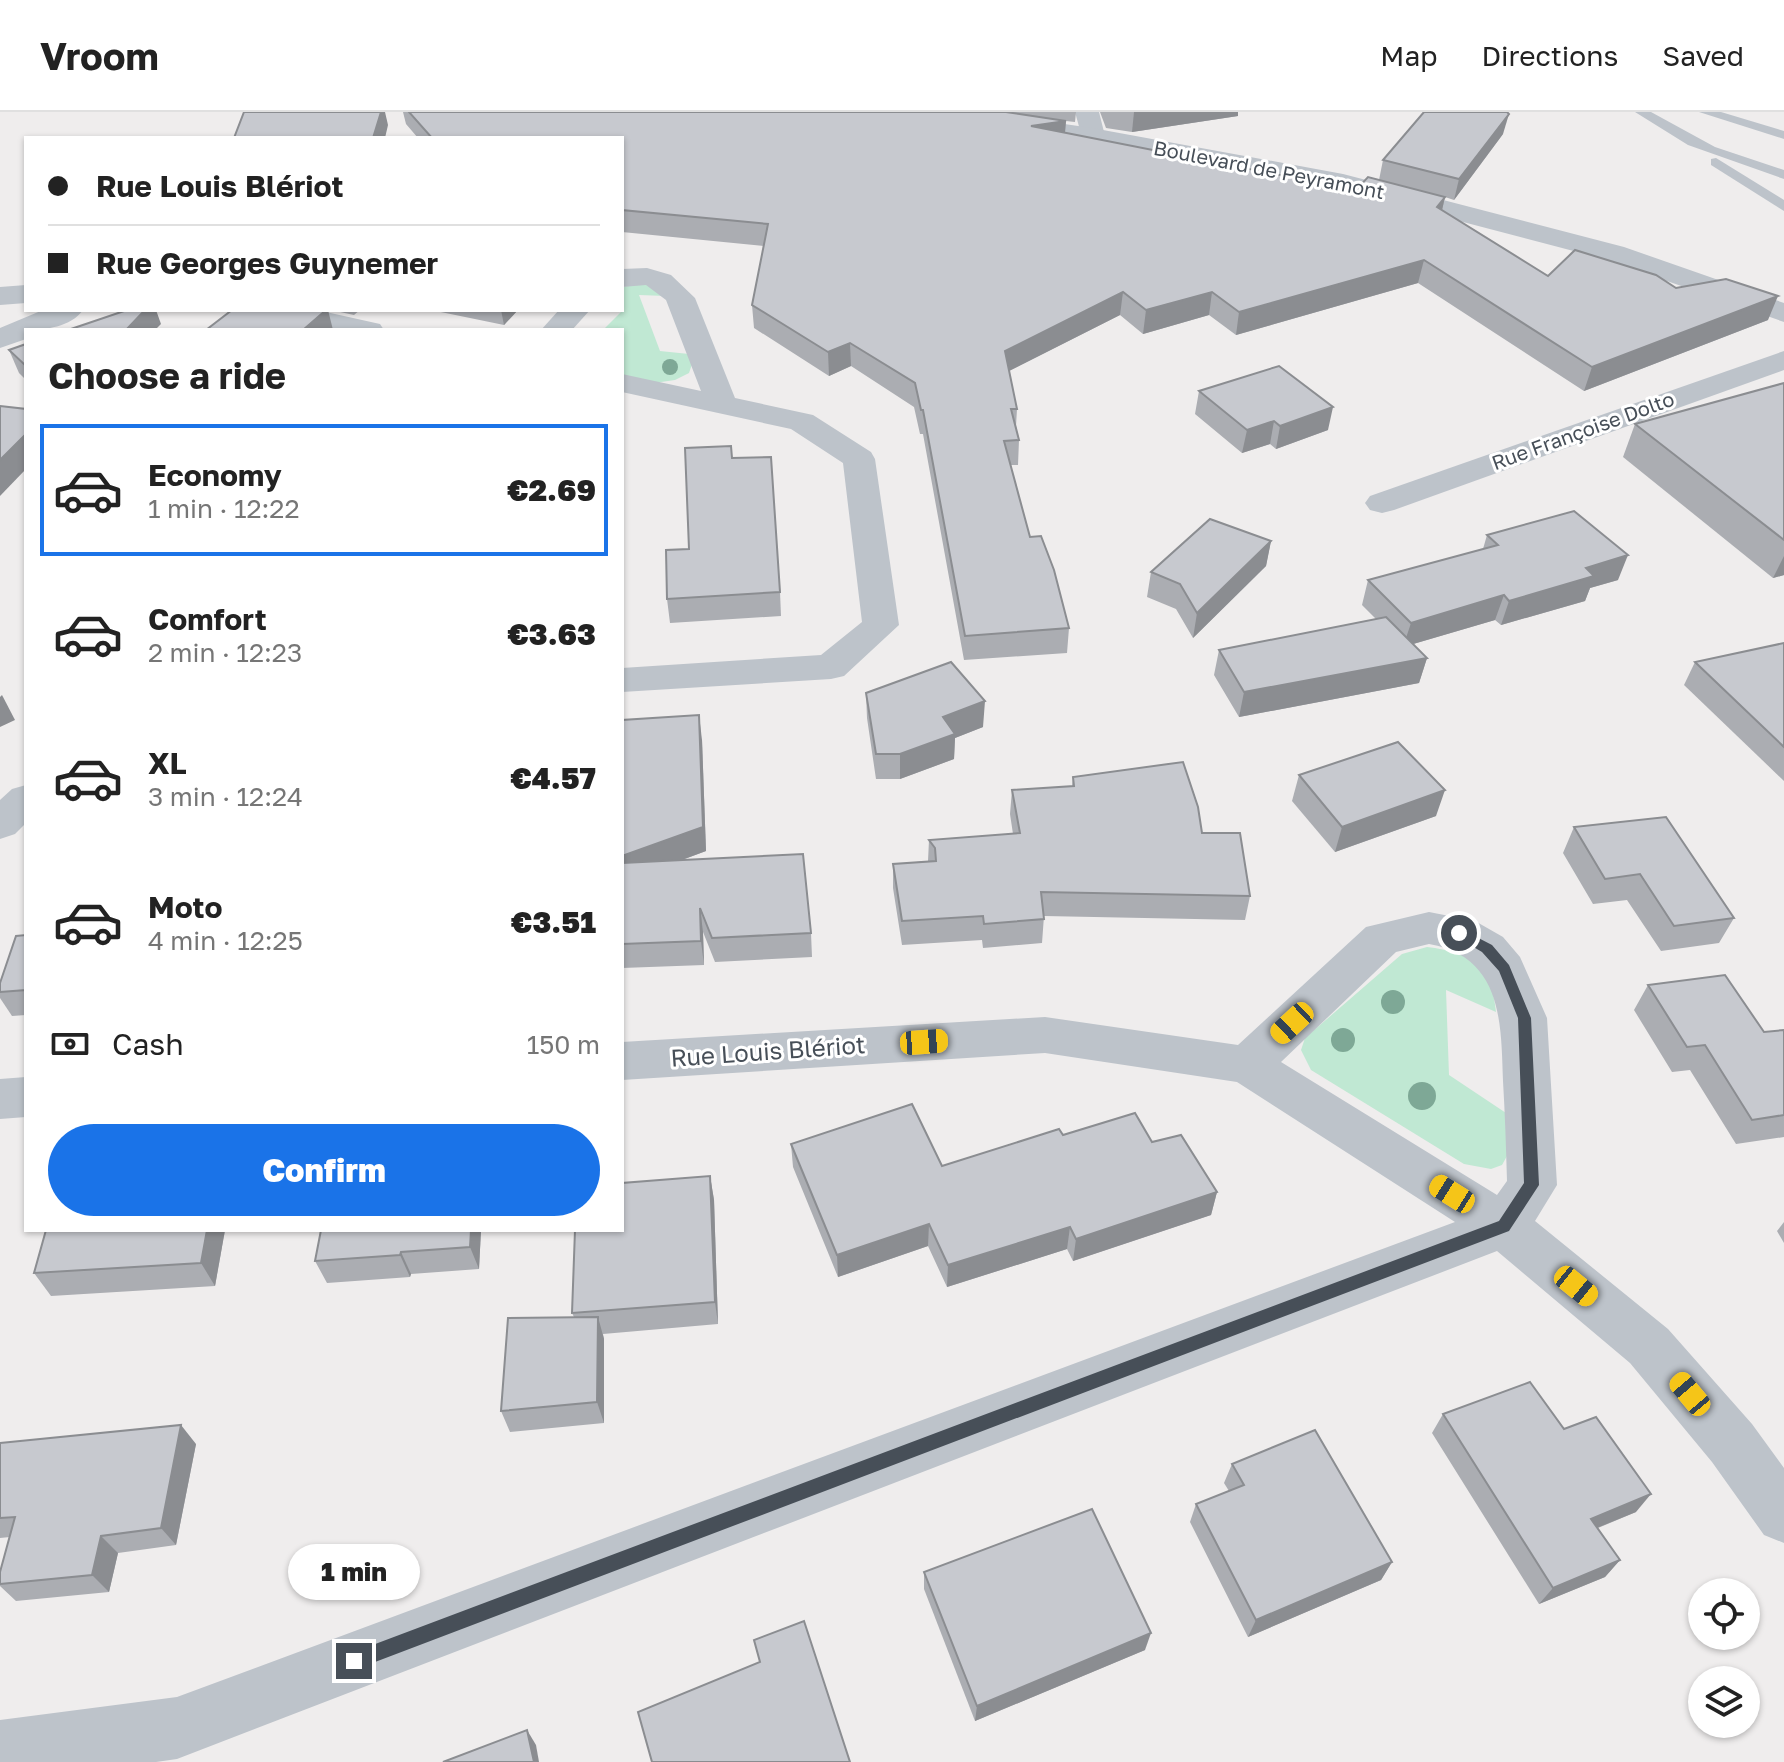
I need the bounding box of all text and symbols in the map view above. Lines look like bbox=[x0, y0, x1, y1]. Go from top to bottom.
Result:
text: Vroom bbox=[40, 33, 159, 78]
text: Map bbox=[1380, 39, 1437, 72]
text: Directions bbox=[1481, 39, 1618, 72]
text: Saved bbox=[1662, 39, 1744, 72]
street label: Boulevard de Peyramont bbox=[1152, 135, 1387, 203]
text: Rue Louis Blériot bbox=[96, 168, 343, 204]
text: Rue Georges Guynemer bbox=[96, 245, 438, 281]
text: Choose a ride bbox=[48, 354, 286, 397]
street label: Rue Françoise Dolto bbox=[1488, 386, 1677, 474]
icon: car bbox=[52, 454, 124, 526]
text: Economy bbox=[148, 457, 282, 493]
text: €2.69 bbox=[507, 472, 596, 508]
text: 1 min · 12:22 bbox=[148, 493, 300, 524]
icon: car bbox=[52, 598, 124, 670]
text: Comfort bbox=[148, 601, 267, 637]
text: €3.63 bbox=[507, 616, 596, 652]
text: 2 min · 12:23 bbox=[148, 637, 302, 668]
icon: car bbox=[52, 742, 124, 814]
text: XL bbox=[148, 745, 187, 781]
text: €4.57 bbox=[510, 760, 596, 796]
text: 3 min · 12:24 bbox=[148, 781, 303, 812]
icon: car bbox=[52, 886, 124, 958]
text: Moto bbox=[148, 889, 223, 925]
text: €3.51 bbox=[511, 904, 596, 940]
route start bbox=[1441, 915, 1477, 951]
text: 4 min · 12:25 bbox=[148, 925, 303, 956]
car bbox=[1266, 998, 1318, 1048]
icon: cash bbox=[48, 1022, 92, 1066]
text: Cash bbox=[112, 1026, 184, 1062]
car bbox=[899, 1028, 949, 1056]
text: 150 m bbox=[527, 1029, 600, 1060]
street label: Rue Louis Blériot bbox=[670, 1029, 866, 1072]
button: Confirm bbox=[48, 1124, 600, 1216]
car bbox=[1425, 1171, 1479, 1217]
car bbox=[1550, 1262, 1602, 1310]
car bbox=[1665, 1368, 1715, 1420]
callout: 1 min bbox=[288, 1545, 420, 1601]
text: 1 min bbox=[321, 1556, 387, 1587]
map controls bbox=[1688, 1578, 1760, 1738]
button: locate bbox=[1688, 1578, 1760, 1650]
route end bbox=[336, 1643, 372, 1679]
button: layers bbox=[1688, 1666, 1760, 1738]

